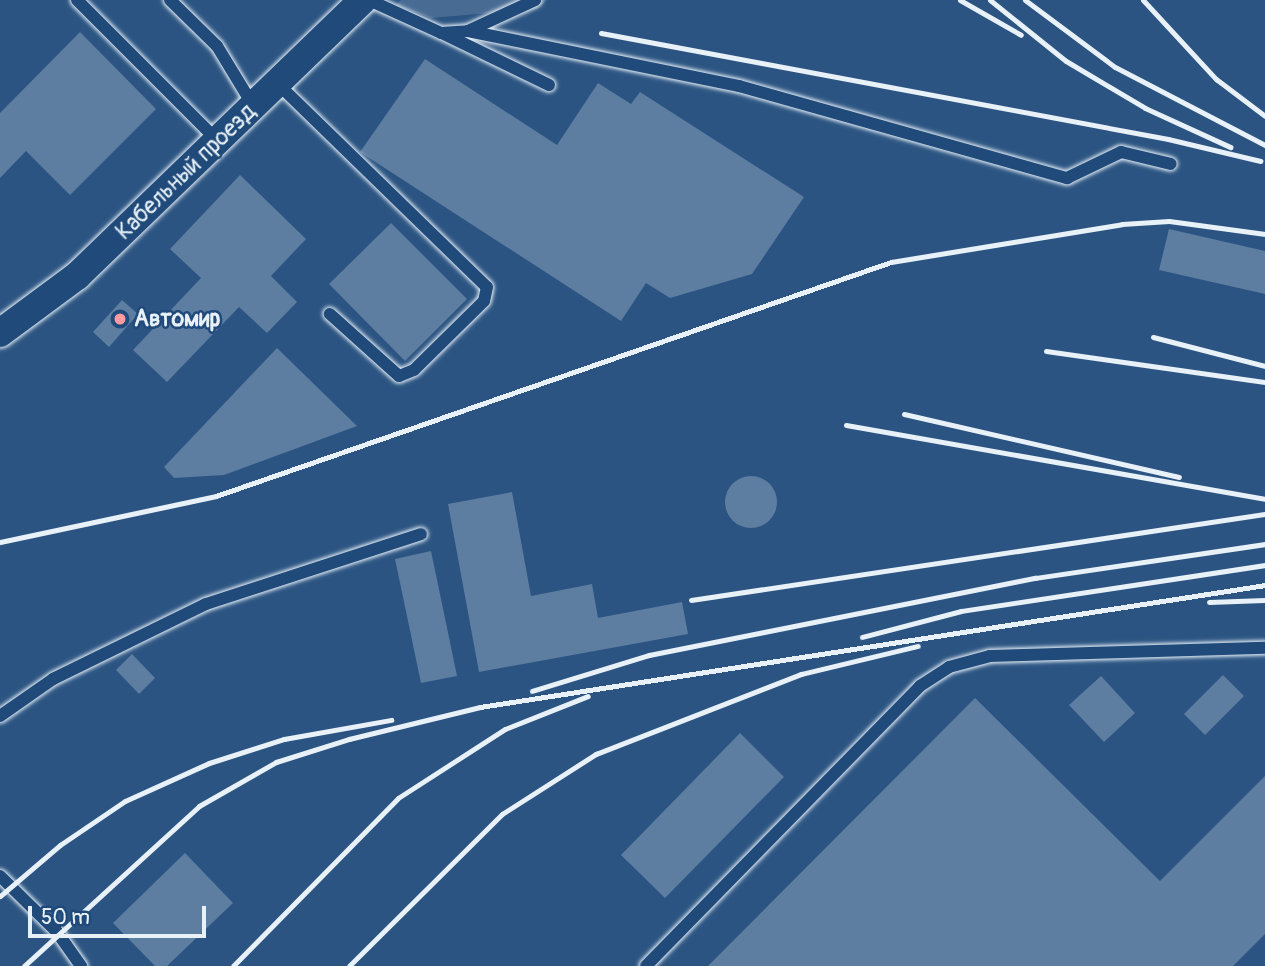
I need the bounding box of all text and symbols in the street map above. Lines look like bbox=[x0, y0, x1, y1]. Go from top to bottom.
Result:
street label: Кабельный проезд bbox=[110, 98, 262, 246]
place label: Автомир bbox=[134, 305, 220, 333]
marker: Автомир bbox=[112, 311, 128, 327]
scale bar bbox=[32, 892, 210, 936]
text: 50 m bbox=[41, 904, 90, 931]

